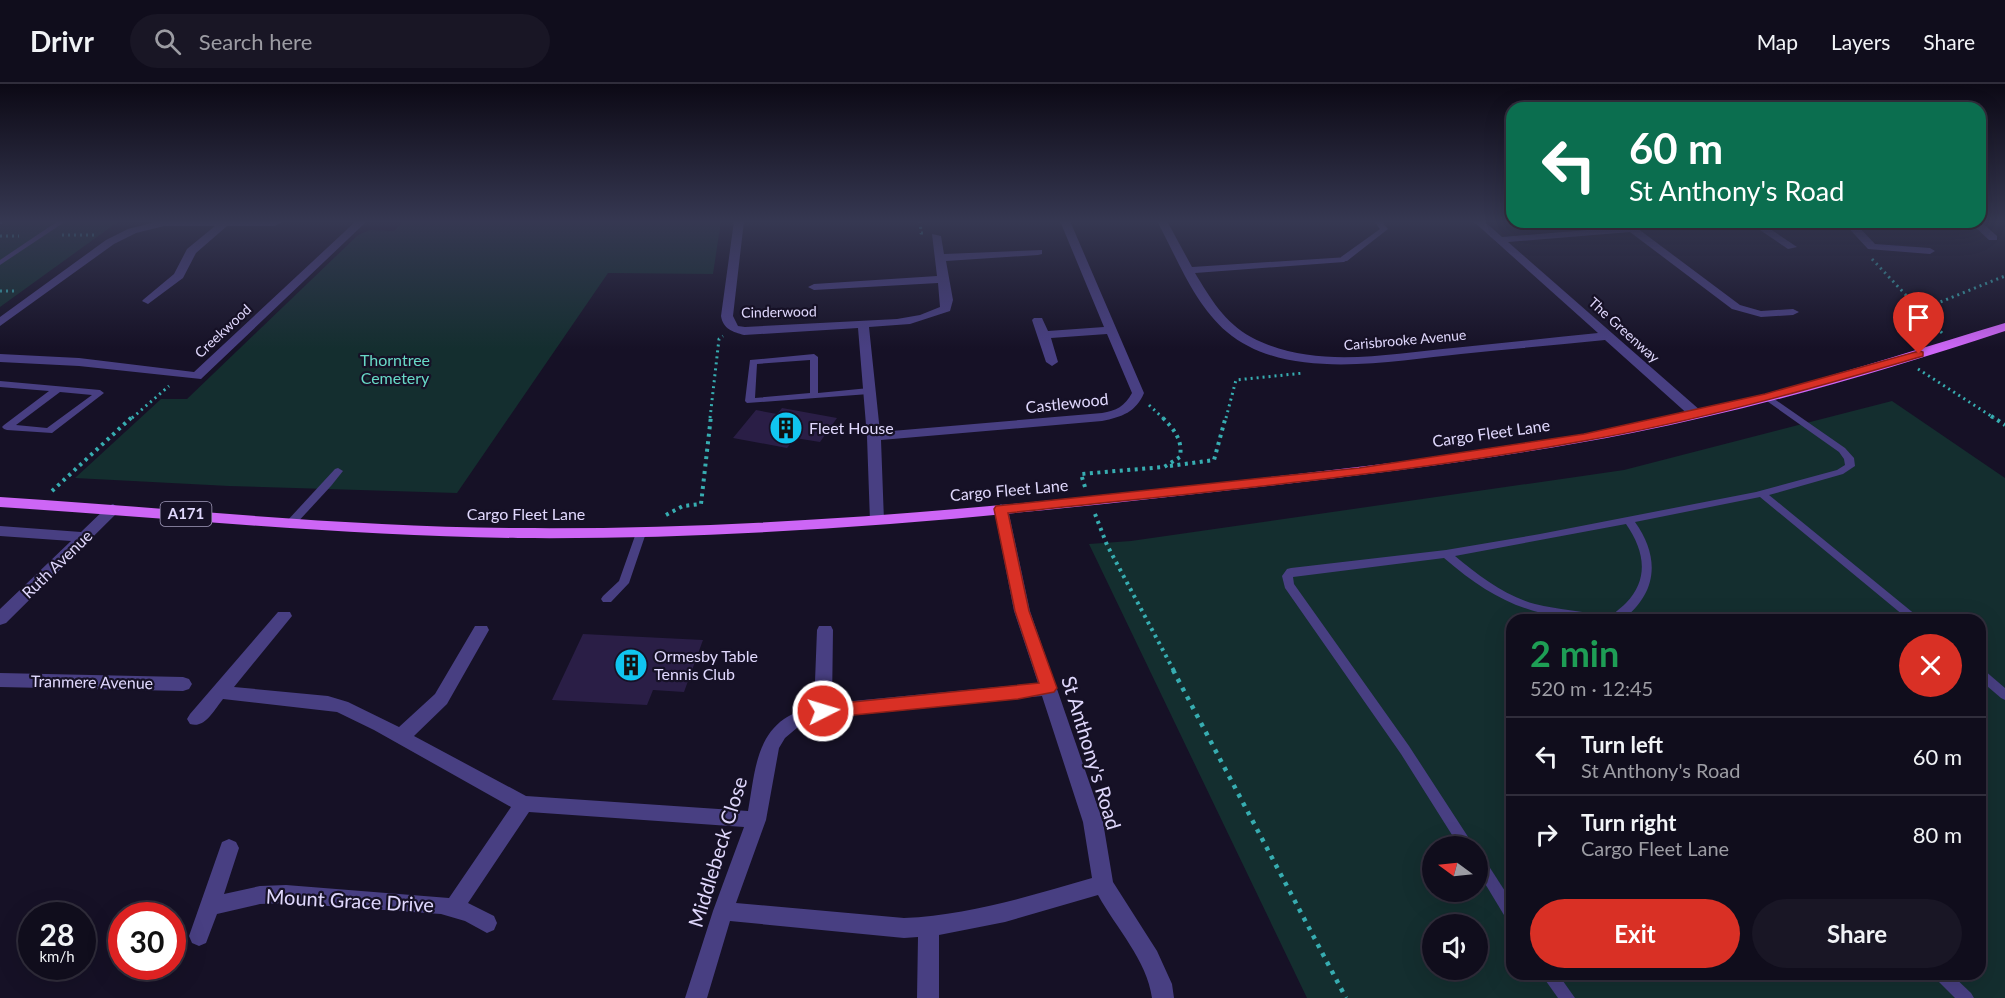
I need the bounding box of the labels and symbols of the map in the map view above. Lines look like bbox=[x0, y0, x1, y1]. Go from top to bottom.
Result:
pin bbox=[1893, 292, 1944, 354]
street label: The Greenway bbox=[1585, 293, 1664, 366]
street label: Creekwood bbox=[191, 300, 254, 361]
street label: Cinderwood bbox=[741, 302, 817, 321]
street label: Carisbrooke Avenue bbox=[1343, 326, 1467, 353]
park label: Thorntree Cemetery bbox=[360, 350, 430, 387]
street label: Castlewood bbox=[1025, 389, 1109, 416]
building icon: Fleet House bbox=[768, 410, 804, 446]
street label: Cargo Fleet Lane bbox=[1431, 415, 1551, 450]
place label: Fleet House bbox=[809, 418, 894, 437]
street label: Cargo Fleet Lane bbox=[949, 475, 1069, 504]
road number: A171 bbox=[160, 502, 212, 526]
street label: Cargo Fleet Lane bbox=[467, 504, 585, 523]
street label: Ruth Avenue bbox=[18, 526, 96, 602]
place label: Ormesby Table Tennis Club bbox=[654, 646, 758, 683]
building icon: Ormesby Table Tennis Club bbox=[613, 647, 649, 683]
street label: Tranmere Avenue bbox=[31, 671, 153, 692]
street label: St Anthony's Road bbox=[1057, 673, 1127, 832]
position arrow bbox=[791, 679, 855, 743]
street label: Middlebeck Close bbox=[683, 774, 751, 930]
north arrow bbox=[1422, 836, 1488, 902]
street label: Mount Grace Drive bbox=[265, 884, 435, 916]
speed limit sign: 30 bbox=[108, 902, 186, 980]

